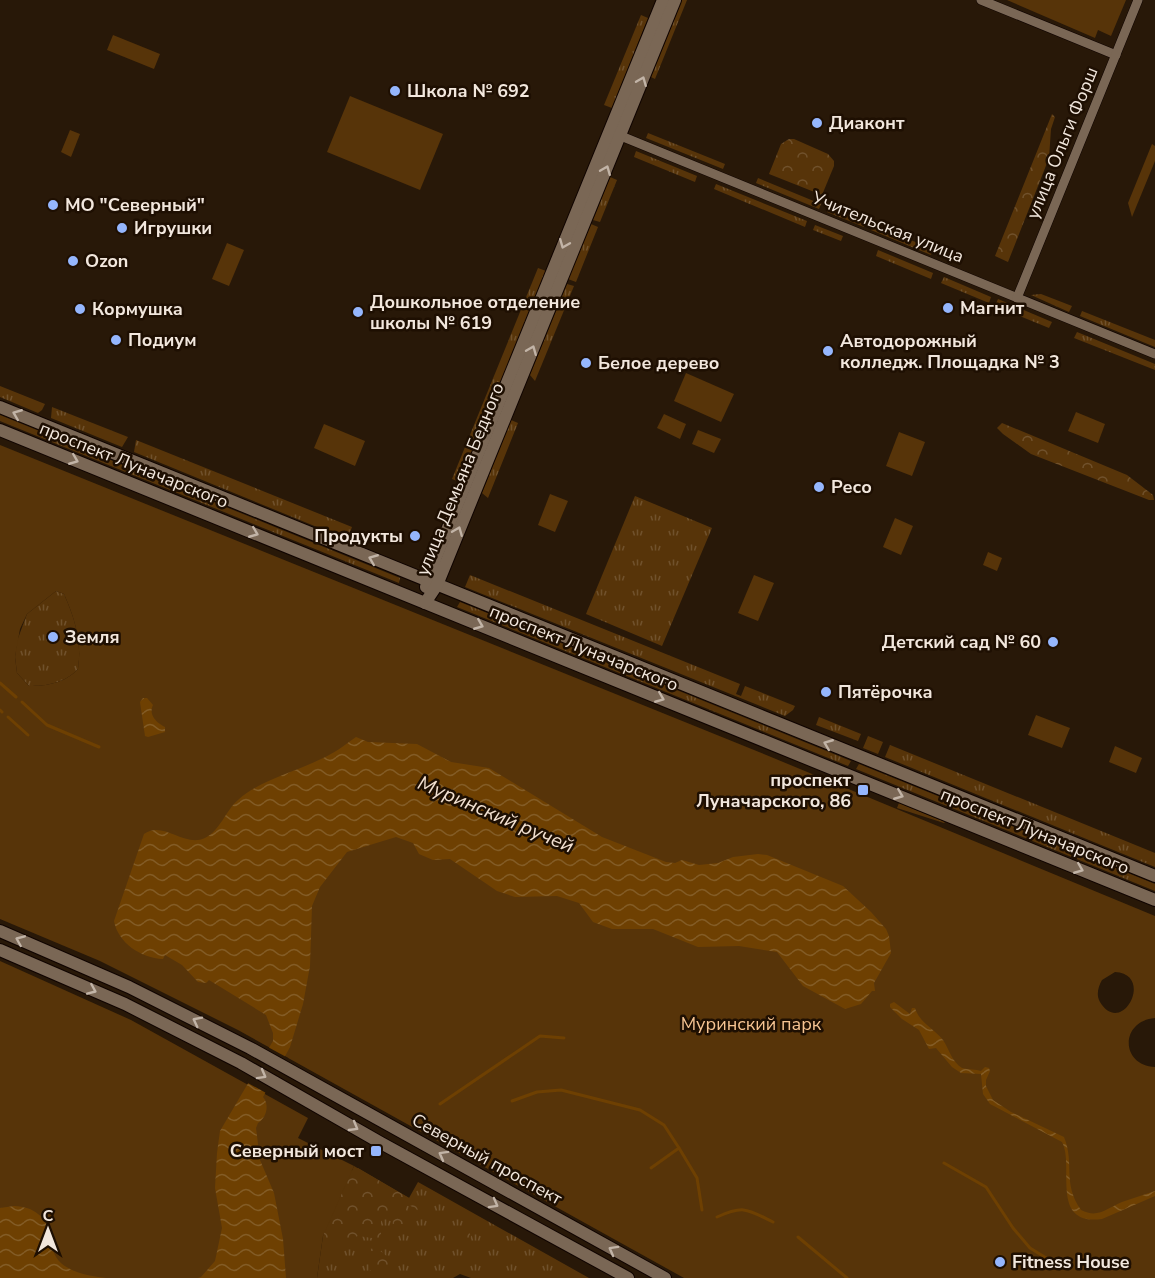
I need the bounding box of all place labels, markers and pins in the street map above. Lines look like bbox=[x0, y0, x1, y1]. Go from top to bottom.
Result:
place label: Школа № 692 bbox=[407, 79, 530, 103]
marker: Школа № 692 bbox=[388, 84, 402, 98]
place label: Диаконт bbox=[829, 111, 905, 135]
marker: Диаконт bbox=[810, 116, 824, 130]
place label: МО "Северный" bbox=[65, 193, 205, 217]
marker: МО "Северный" bbox=[46, 198, 60, 212]
place label: Игрушки bbox=[134, 216, 212, 240]
marker: Игрушки bbox=[115, 221, 129, 235]
place label: Ozon bbox=[85, 249, 128, 273]
marker: Ozon bbox=[66, 254, 80, 268]
place label: Дошкольное отделение школы № 619 bbox=[370, 290, 580, 335]
place label: Магнит bbox=[960, 296, 1025, 320]
place label: Кормушка bbox=[92, 297, 183, 321]
marker: Магнит bbox=[941, 301, 955, 315]
marker: Кормушка bbox=[73, 302, 87, 316]
marker: Дошкольное отделение школы № 619 bbox=[351, 305, 365, 319]
place label: Подиум bbox=[128, 328, 196, 352]
place label: Автодорожный колледж. Площадка № 3 bbox=[840, 329, 1060, 374]
marker: Подиум bbox=[109, 333, 123, 347]
marker: Автодорожный колледж. Площадка № 3 bbox=[821, 344, 835, 358]
place label: Белое дерево bbox=[598, 351, 719, 375]
marker: Белое дерево bbox=[579, 356, 593, 370]
place label: Ресо bbox=[831, 475, 872, 499]
marker: Ресо bbox=[812, 480, 826, 494]
place label: Продукты bbox=[314, 524, 403, 548]
marker: Продукты bbox=[408, 529, 422, 543]
place label: Земля bbox=[65, 625, 120, 649]
marker: Земля bbox=[46, 630, 60, 644]
place label: Детский сад № 60 bbox=[882, 630, 1041, 654]
marker: Детский сад № 60 bbox=[1046, 635, 1060, 649]
place label: Пятёрочка bbox=[838, 680, 933, 704]
marker: Пятёрочка bbox=[819, 685, 833, 699]
place label: проспект Луначарского, 86 bbox=[696, 768, 851, 813]
marker: проспект Луначарского, 86 bbox=[856, 783, 870, 797]
place label: Северный мост bbox=[230, 1139, 364, 1163]
marker: Северный мост bbox=[369, 1144, 383, 1158]
place label: Fitness House bbox=[1012, 1250, 1130, 1274]
marker: Fitness House bbox=[993, 1255, 1007, 1269]

